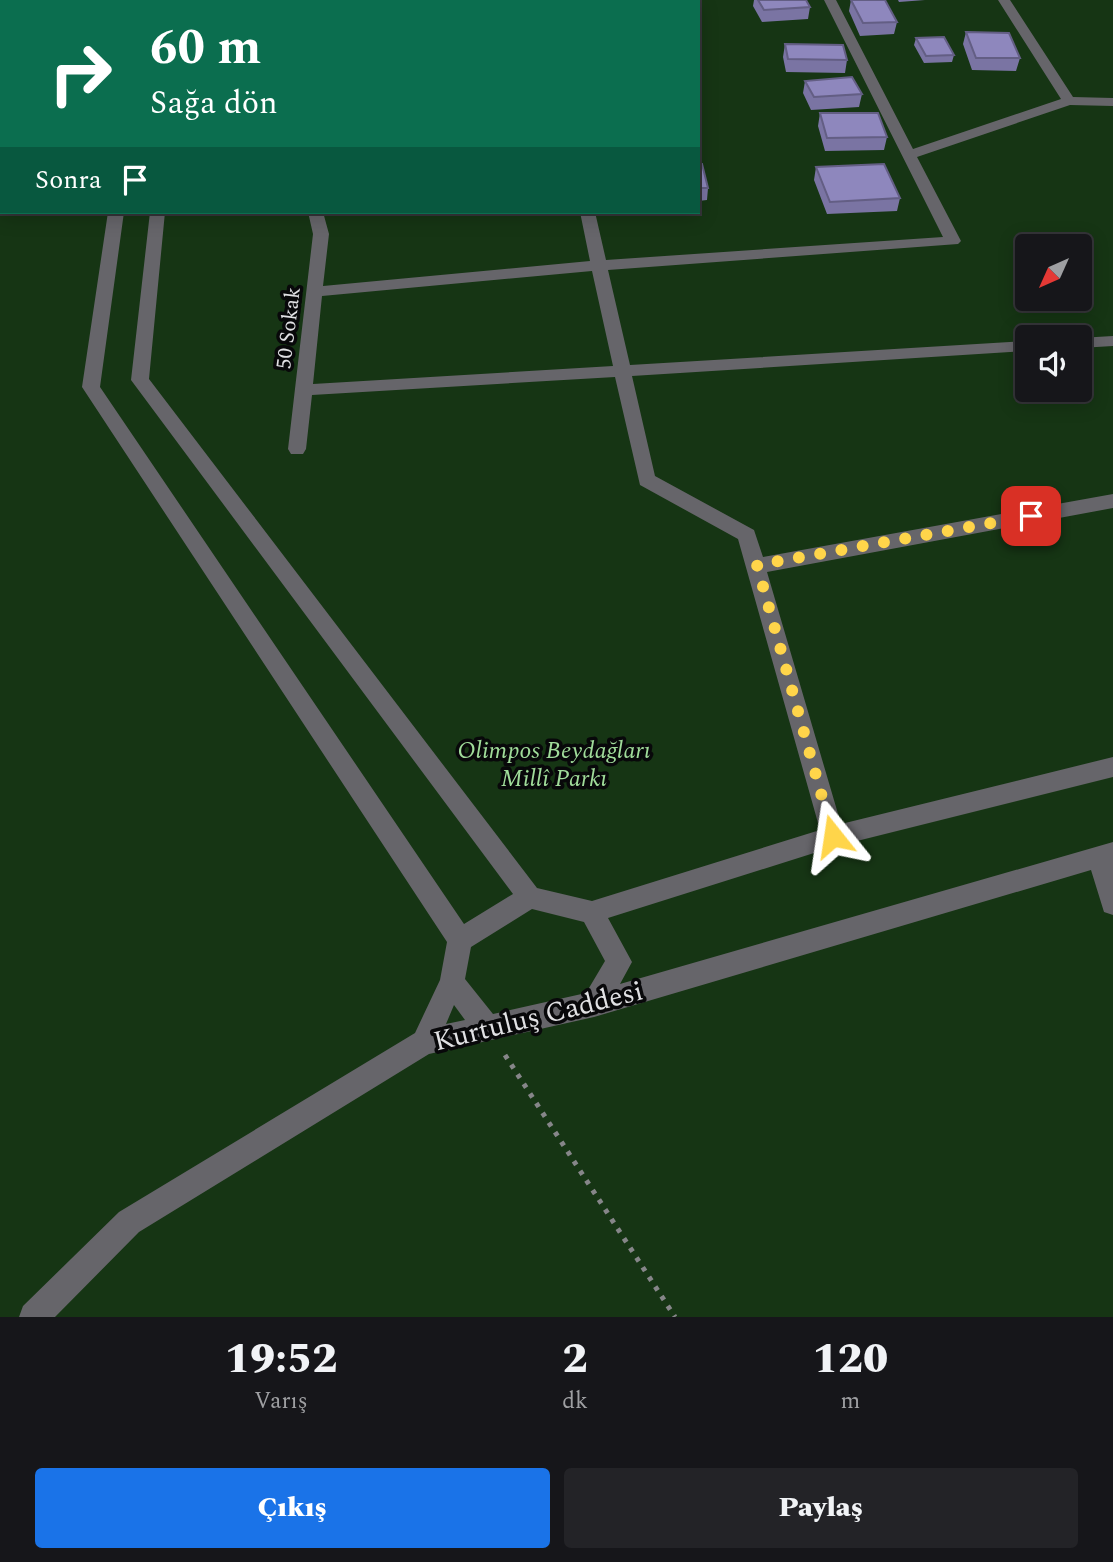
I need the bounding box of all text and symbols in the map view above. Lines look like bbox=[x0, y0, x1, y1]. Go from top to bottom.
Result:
text: 60 m bbox=[150, 11, 261, 86]
icon: right bbox=[35, 28, 126, 119]
text: Sağa dön bbox=[150, 79, 278, 128]
text: Sonra bbox=[35, 160, 102, 200]
icon: arrive bbox=[116, 161, 154, 199]
north arrow bbox=[1015, 234, 1092, 312]
map controls bbox=[1015, 234, 1092, 402]
street label: 50 Sokak bbox=[268, 285, 310, 371]
button: sound bbox=[1015, 325, 1092, 402]
pin bbox=[1001, 486, 1061, 546]
icon: arrive bbox=[1012, 497, 1050, 535]
park label: Olimpos Beydağları Millî Parkı bbox=[457, 733, 651, 797]
position arrow bbox=[796, 799, 870, 873]
street label: Kurtuluş Caddesi bbox=[429, 970, 648, 1063]
text: 19:52 bbox=[225, 1328, 337, 1391]
text: 2 bbox=[562, 1328, 588, 1391]
text: 120 bbox=[813, 1328, 888, 1391]
text: Varış bbox=[254, 1384, 308, 1419]
text: dk bbox=[562, 1384, 588, 1419]
text: m bbox=[841, 1384, 860, 1419]
button: Çıkış bbox=[35, 1468, 550, 1548]
button: Paylaş bbox=[564, 1468, 1078, 1548]

